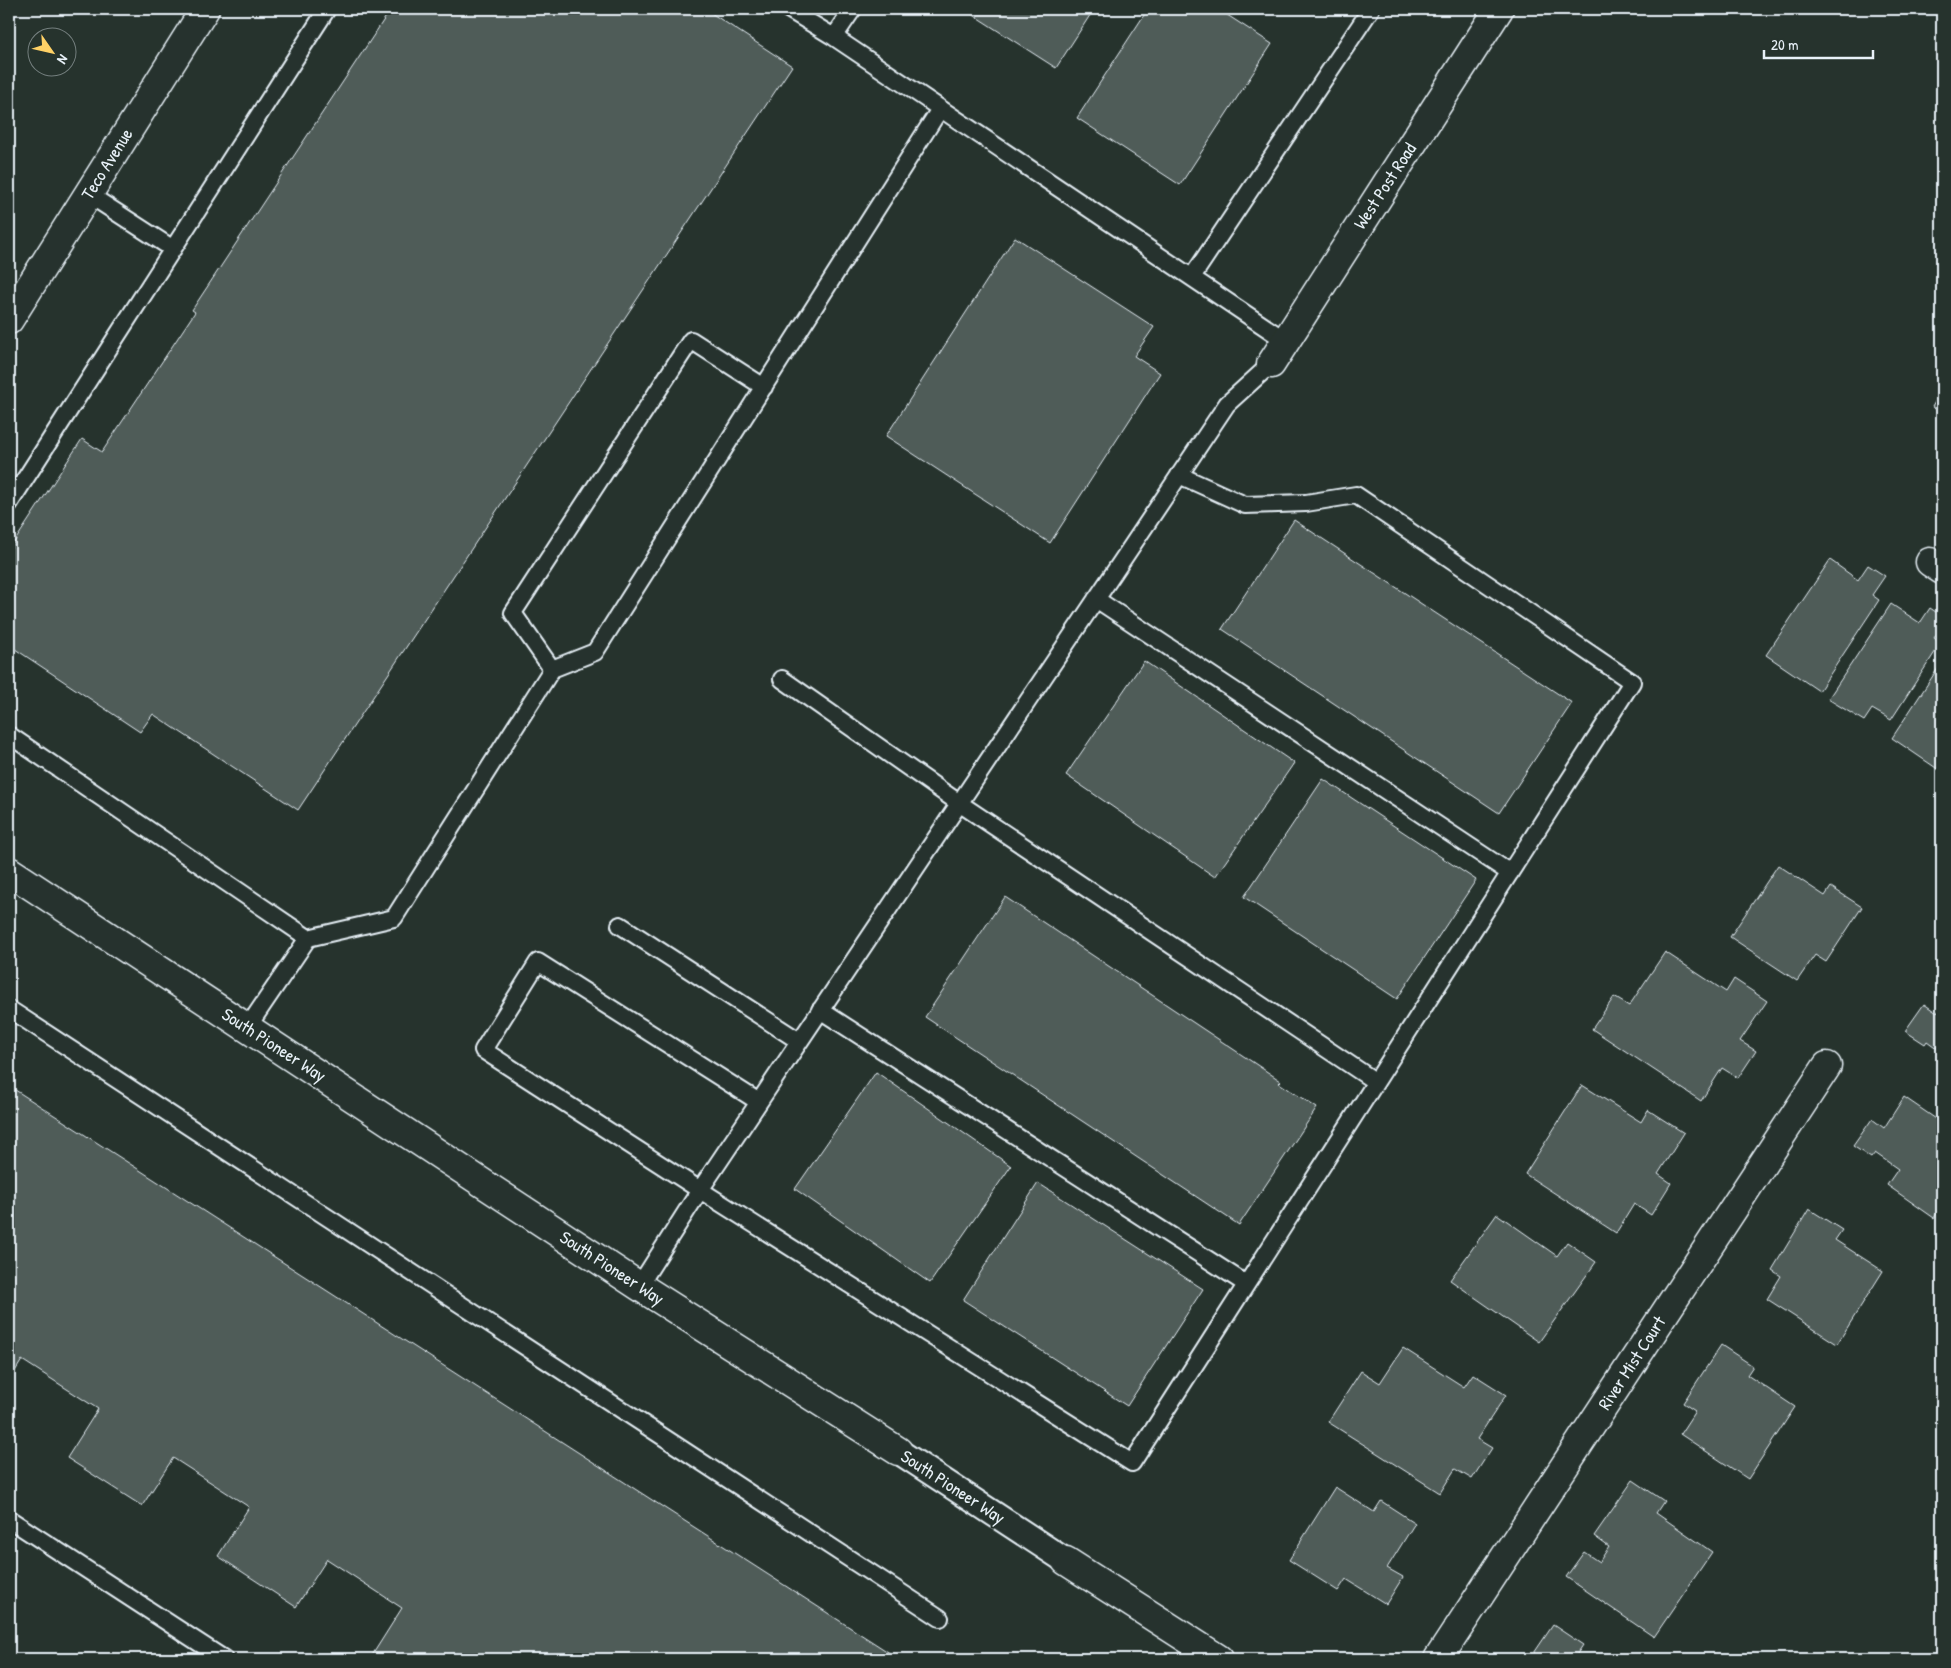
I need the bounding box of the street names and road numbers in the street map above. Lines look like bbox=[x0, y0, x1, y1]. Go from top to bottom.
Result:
street label: Teco Avenue bbox=[75, 123, 138, 204]
street label: West Post Road bbox=[1347, 138, 1422, 234]
street label: South Pioneer Way bbox=[217, 1001, 332, 1088]
street label: South Pioneer Way bbox=[555, 1224, 670, 1311]
street label: River Mist Court bbox=[1592, 1310, 1672, 1414]
street label: South Pioneer Way bbox=[896, 1443, 1011, 1530]

